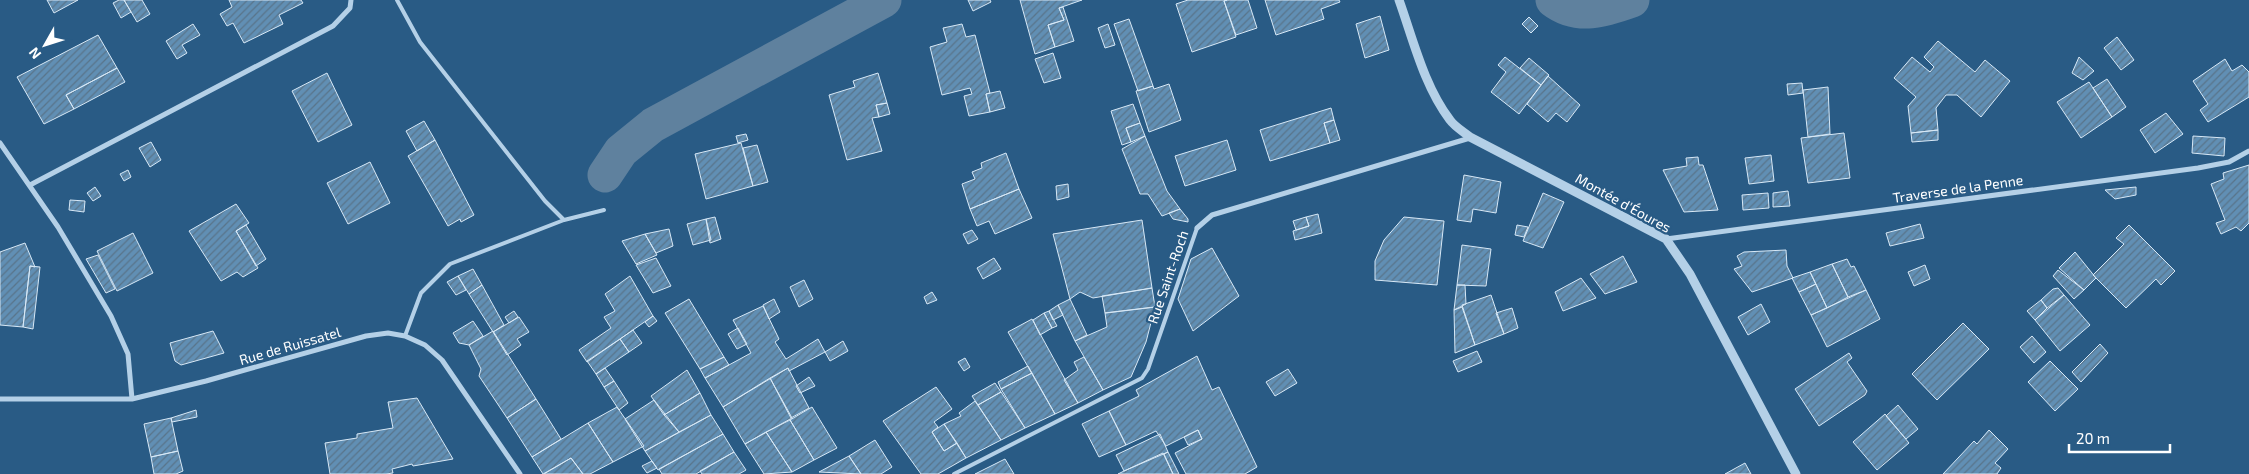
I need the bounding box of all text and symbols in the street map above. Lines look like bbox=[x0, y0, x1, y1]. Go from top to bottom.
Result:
north arrow bbox=[20, 20, 70, 70]
text: N bbox=[25, 44, 44, 63]
street label: Montée d'Éoures bbox=[1572, 169, 1674, 236]
street label: Traverse de la Penne bbox=[1892, 171, 2024, 206]
street label: Rue Saint-Roch bbox=[1144, 228, 1191, 326]
street label: Rue de Ruissatel bbox=[237, 323, 343, 368]
scale bar bbox=[2069, 422, 2170, 454]
text: 20 m bbox=[2076, 429, 2110, 447]

